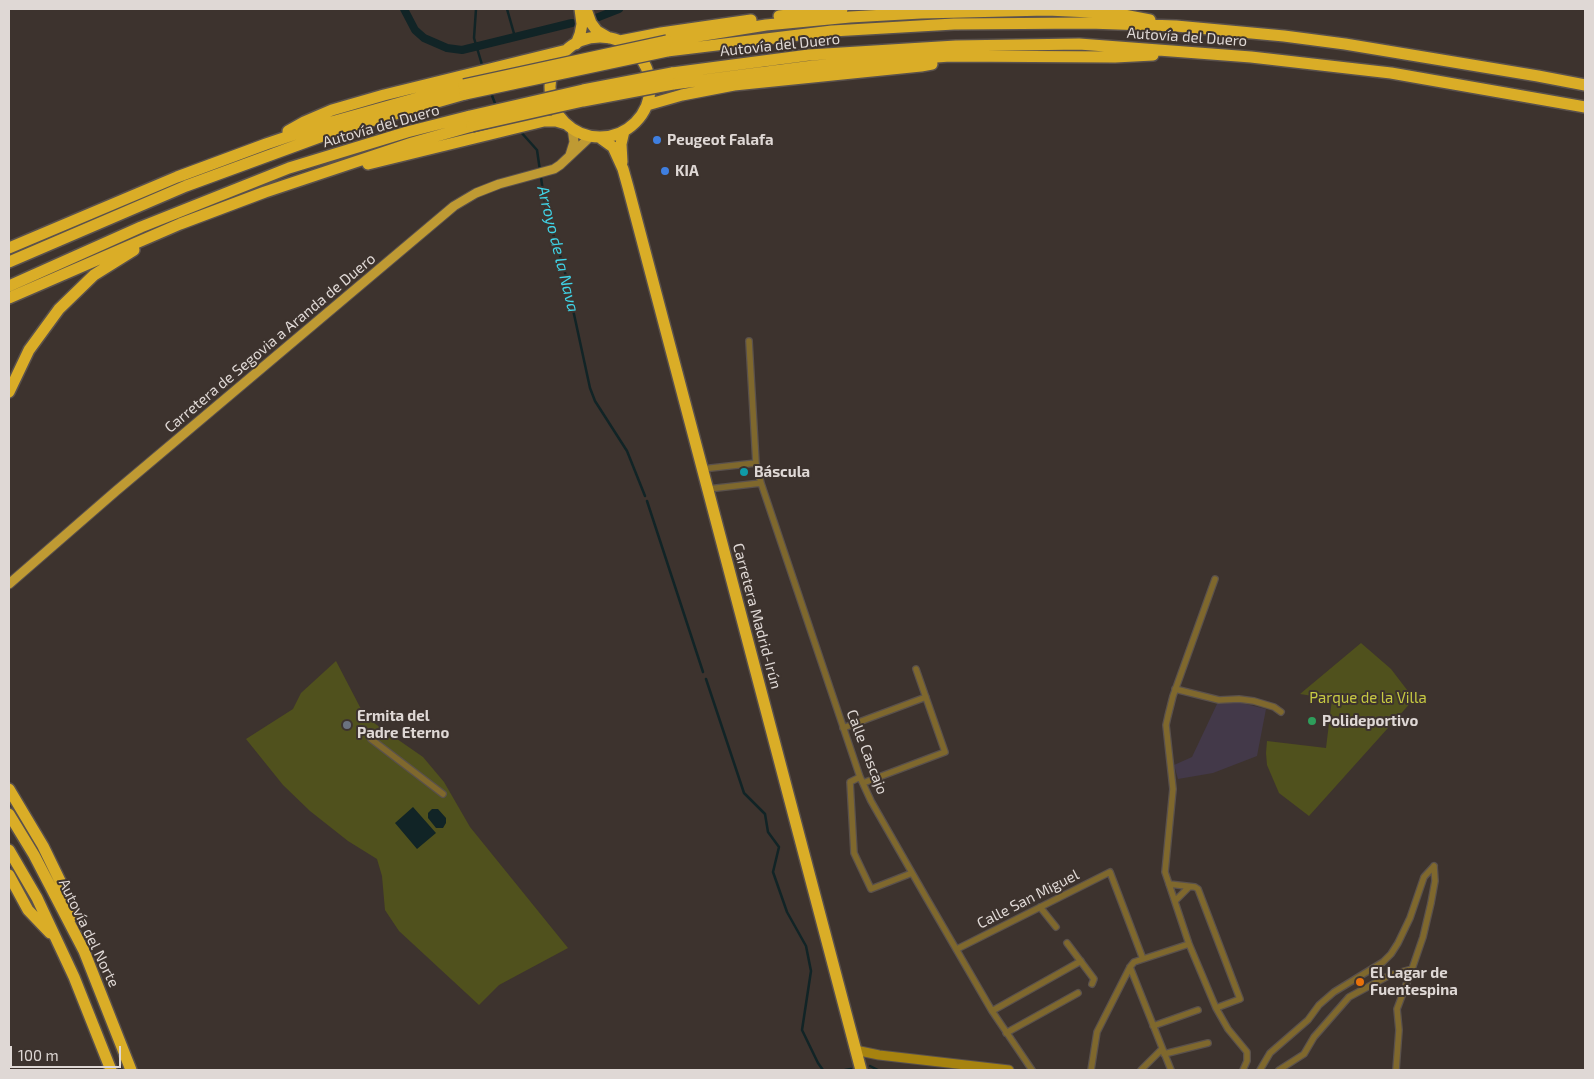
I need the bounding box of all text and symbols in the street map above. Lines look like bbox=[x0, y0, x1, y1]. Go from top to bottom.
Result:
street label: Autovía del Duero bbox=[1126, 24, 1248, 50]
street label: Autovía del Duero bbox=[719, 30, 841, 60]
street label: Autovía del Duero bbox=[321, 101, 441, 151]
place label: Peugeot Falafa bbox=[667, 131, 774, 149]
marker: Peugeot Falafa bbox=[651, 134, 663, 146]
place label: KIA bbox=[675, 162, 699, 180]
marker: KIA bbox=[659, 165, 671, 177]
water label: Arroyo de la Nava bbox=[533, 184, 583, 314]
street label: Carretera de Segovia a Aranda de Duero bbox=[161, 250, 379, 436]
place label: Báscula bbox=[754, 463, 810, 481]
marker: Báscula bbox=[738, 466, 750, 478]
street label: Carretera Madrid-Irún bbox=[729, 541, 785, 691]
park label: Parque de la Villa bbox=[1309, 689, 1427, 707]
place label: Ermita del Padre Eterno bbox=[357, 707, 449, 742]
street label: Calle Cascajo bbox=[843, 707, 891, 797]
place label: Polideportivo bbox=[1322, 712, 1418, 730]
marker: Polideportivo bbox=[1306, 715, 1318, 727]
marker: Ermita del Padre Eterno bbox=[341, 719, 353, 731]
street label: Calle San Miguel bbox=[974, 866, 1082, 932]
street label: Autovía del Norte bbox=[55, 876, 123, 990]
place label: El Lagar de Fuentespina bbox=[1370, 964, 1458, 999]
marker: El Lagar de Fuentespina bbox=[1354, 976, 1366, 988]
scale bar bbox=[12, 1036, 124, 1068]
text: 100 m bbox=[18, 1046, 59, 1064]

